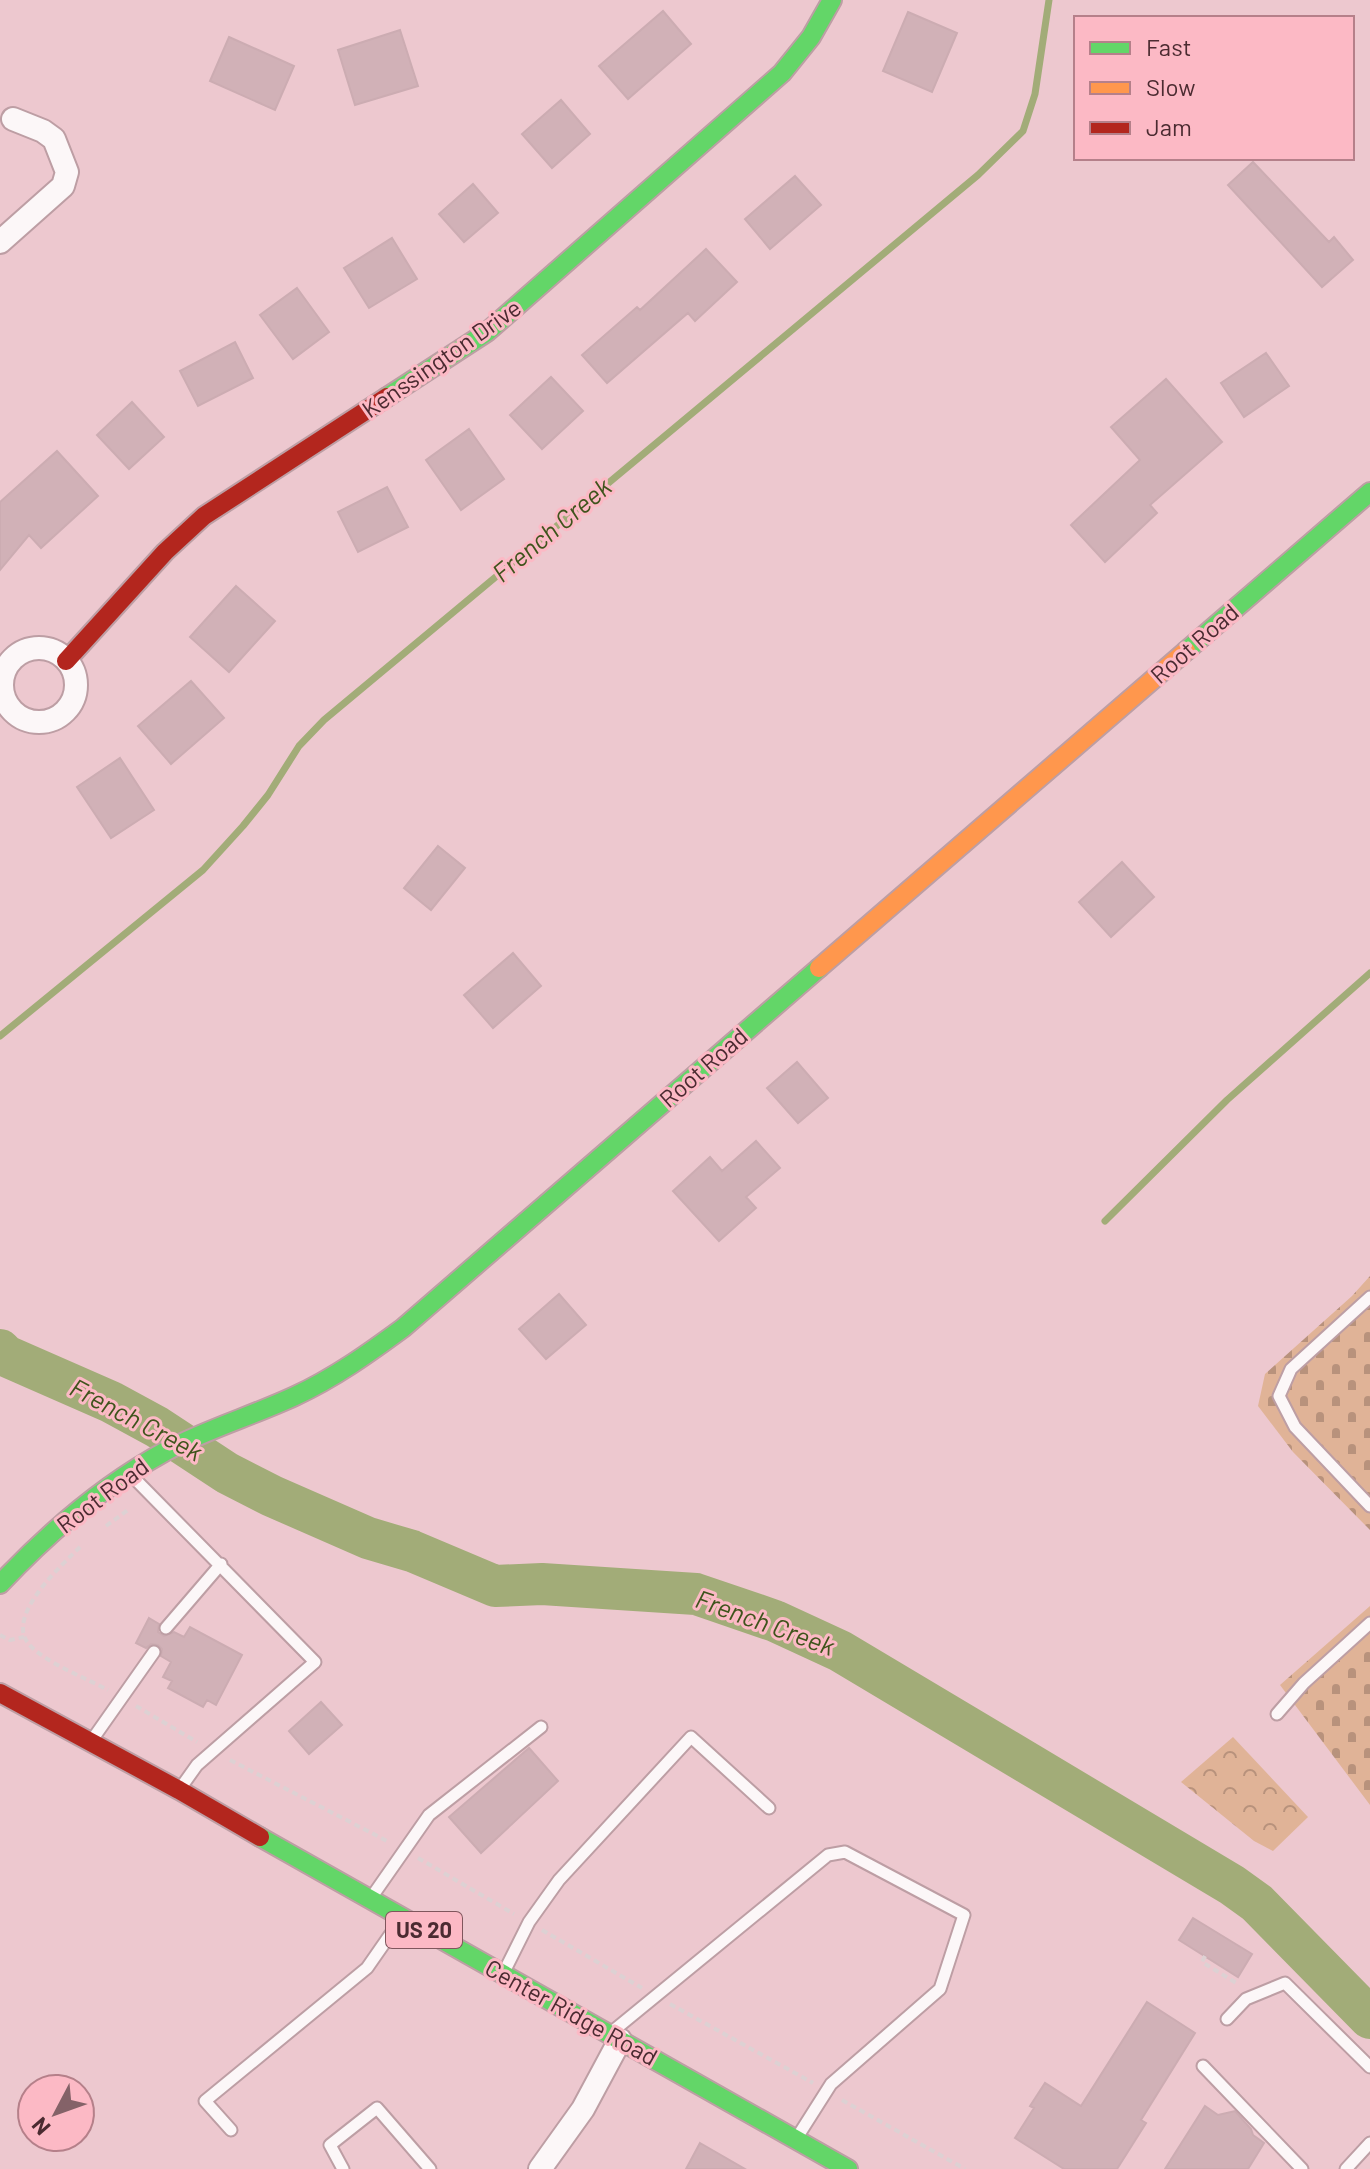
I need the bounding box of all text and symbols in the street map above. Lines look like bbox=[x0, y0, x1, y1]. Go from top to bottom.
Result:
legend bbox=[1074, 16, 1354, 160]
text: Fast bbox=[1146, 32, 1191, 61]
text: Slow bbox=[1146, 72, 1195, 101]
text: Jam bbox=[1146, 112, 1192, 141]
street label: Kenssington Drive bbox=[356, 292, 526, 423]
water label: French Creek bbox=[485, 470, 617, 588]
street label: Root Road bbox=[1144, 597, 1244, 689]
street label: Root Road bbox=[653, 1021, 753, 1113]
water label: French Creek bbox=[65, 1371, 209, 1467]
street label: Root Road bbox=[51, 1451, 154, 1539]
water label: French Creek bbox=[692, 1582, 840, 1661]
road number: US 20 bbox=[386, 1912, 462, 1948]
street label: Center Ridge Road bbox=[481, 1952, 663, 2071]
north arrow bbox=[16, 2073, 96, 2153]
text: N bbox=[26, 2113, 55, 2141]

